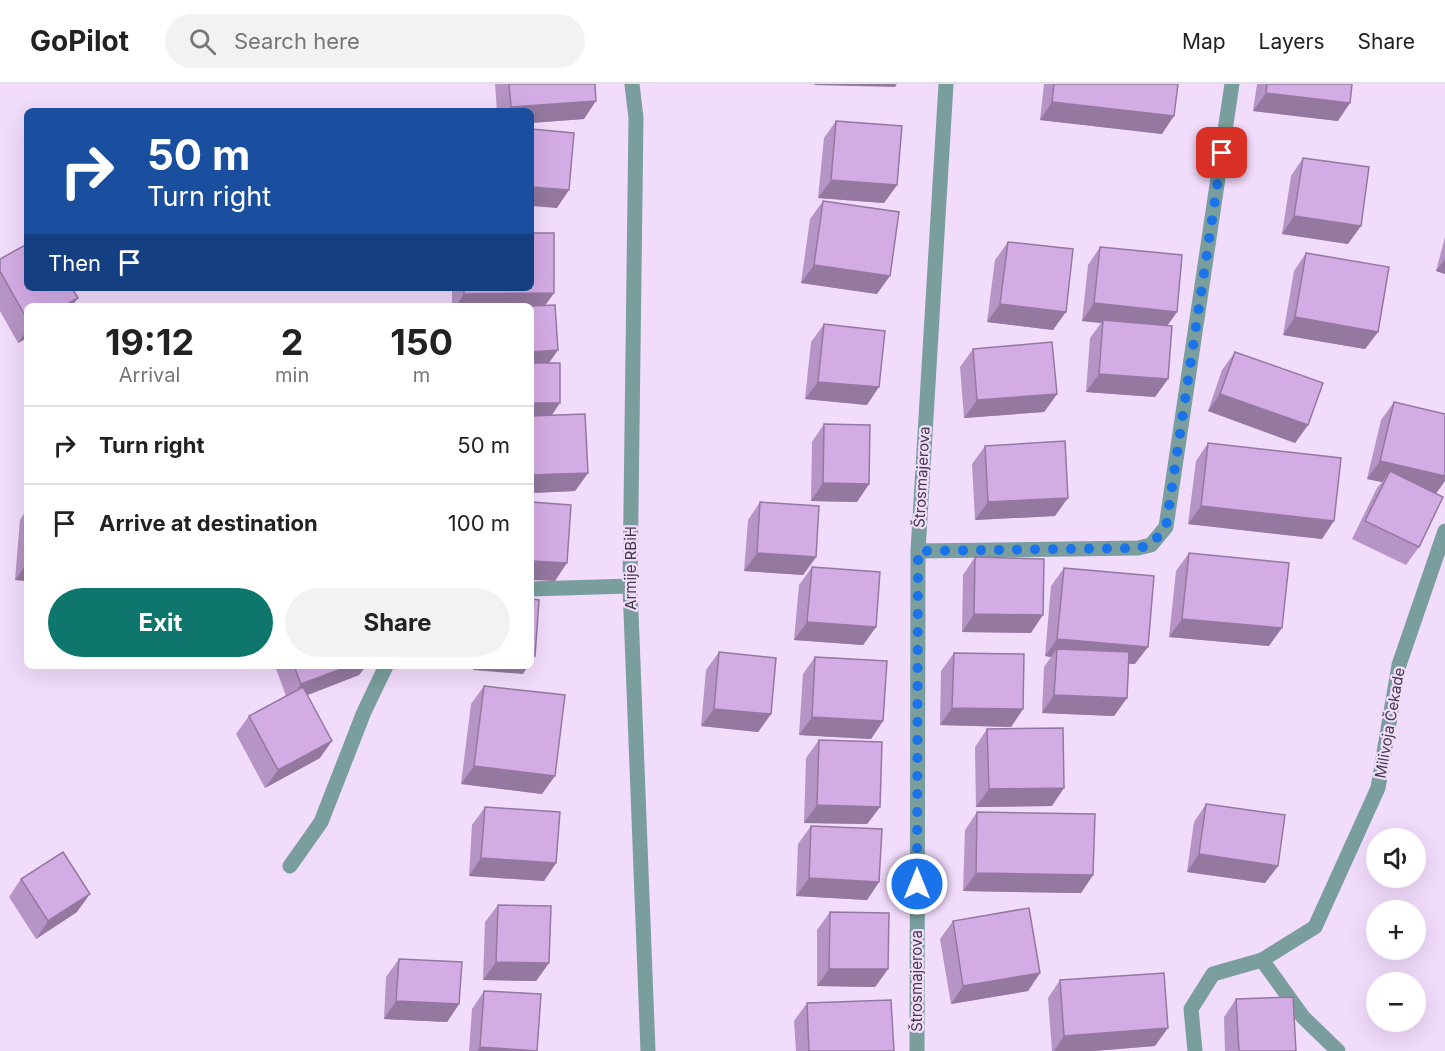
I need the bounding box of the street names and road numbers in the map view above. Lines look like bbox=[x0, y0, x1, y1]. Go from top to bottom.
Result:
street label: Štrosmajerova bbox=[909, 426, 934, 528]
street label: Armije RBiH bbox=[621, 526, 640, 610]
street label: Milivoja Čekade bbox=[1370, 666, 1409, 780]
street label: Štrosmajerova bbox=[907, 930, 926, 1032]

